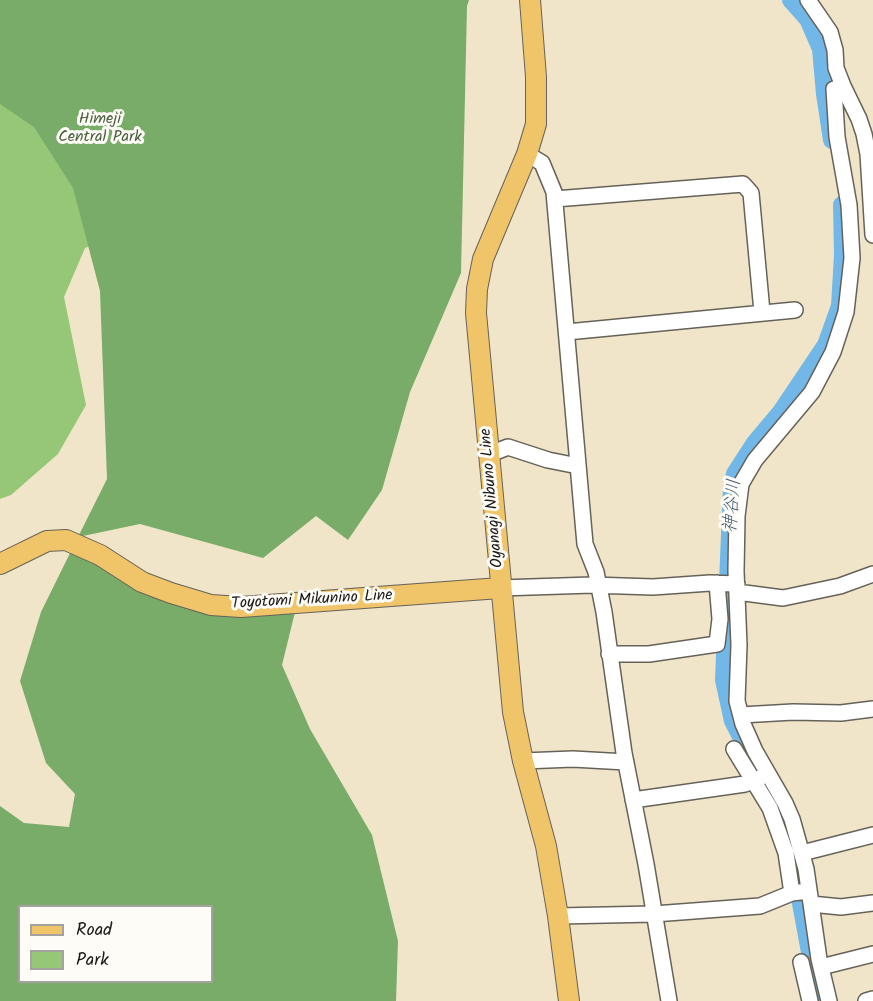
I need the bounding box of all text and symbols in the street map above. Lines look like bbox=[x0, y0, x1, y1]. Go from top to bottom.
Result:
park label: Himeji Central Park bbox=[58, 110, 142, 148]
street label: Oyanagi Nibuno Line bbox=[477, 427, 509, 569]
water label: 神谷川 bbox=[721, 478, 747, 534]
street label: Toyotomi Mikunino Line bbox=[231, 587, 393, 615]
legend bbox=[18, 905, 213, 983]
text: Road bbox=[76, 916, 112, 945]
text: Park bbox=[76, 946, 109, 975]

